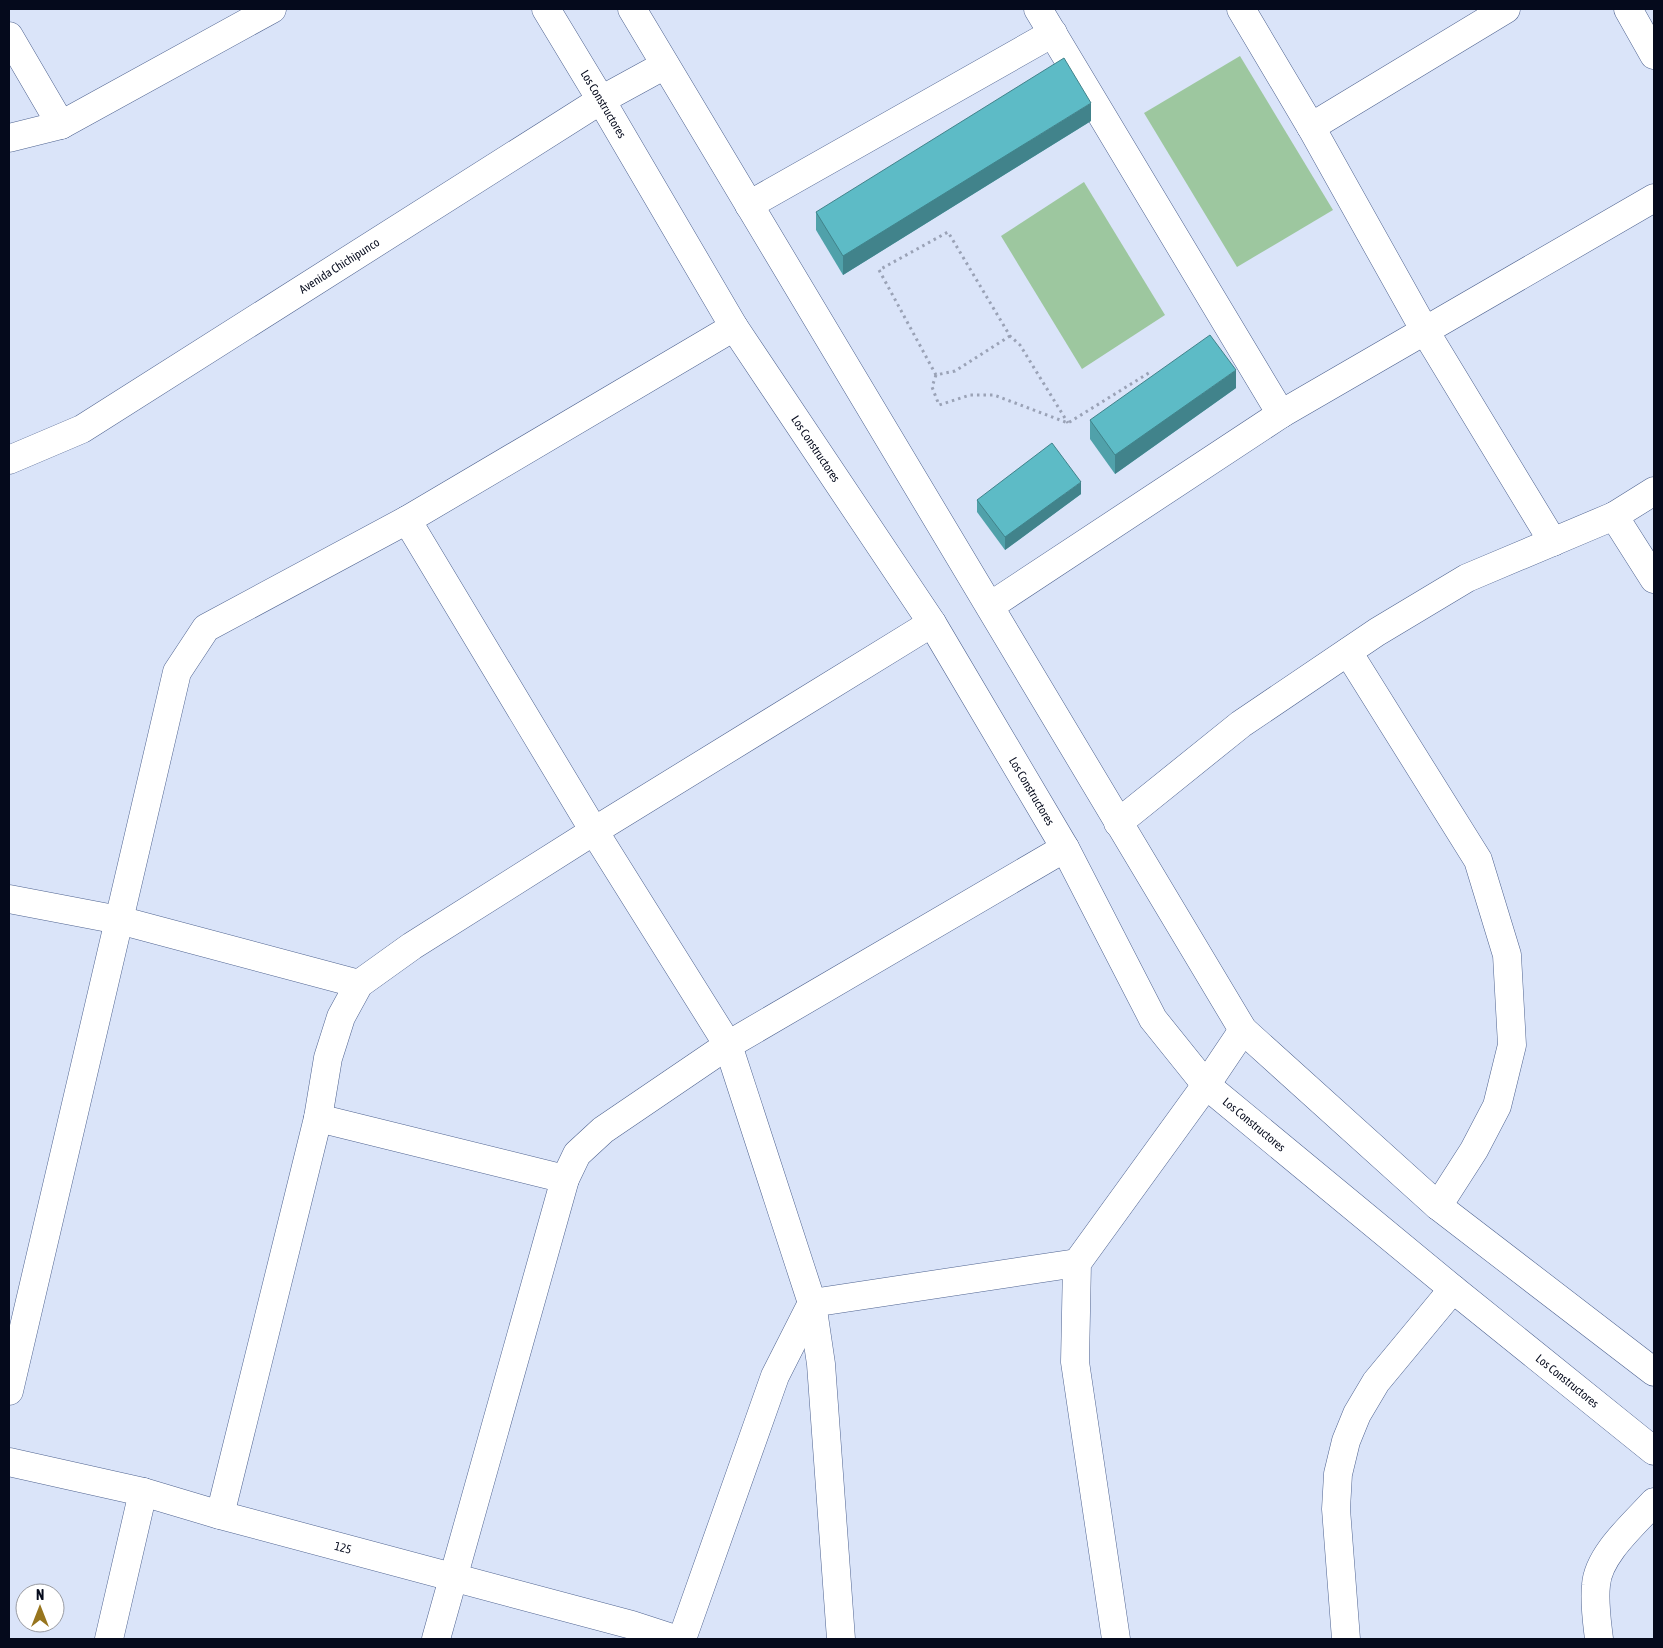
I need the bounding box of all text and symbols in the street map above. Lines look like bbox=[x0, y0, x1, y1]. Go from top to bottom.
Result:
street label: Los Constructores bbox=[578, 68, 629, 141]
street label: Avenida Chichipunco bbox=[297, 235, 382, 296]
street label: Los Constructores bbox=[788, 413, 843, 485]
street label: Los Constructores bbox=[1006, 755, 1057, 828]
street label: Los Constructores bbox=[1220, 1095, 1288, 1154]
street label: Los Constructores bbox=[1533, 1352, 1602, 1411]
street label: 125 bbox=[333, 1539, 353, 1557]
north arrow bbox=[15, 1583, 65, 1633]
text: N bbox=[36, 1587, 44, 1603]

